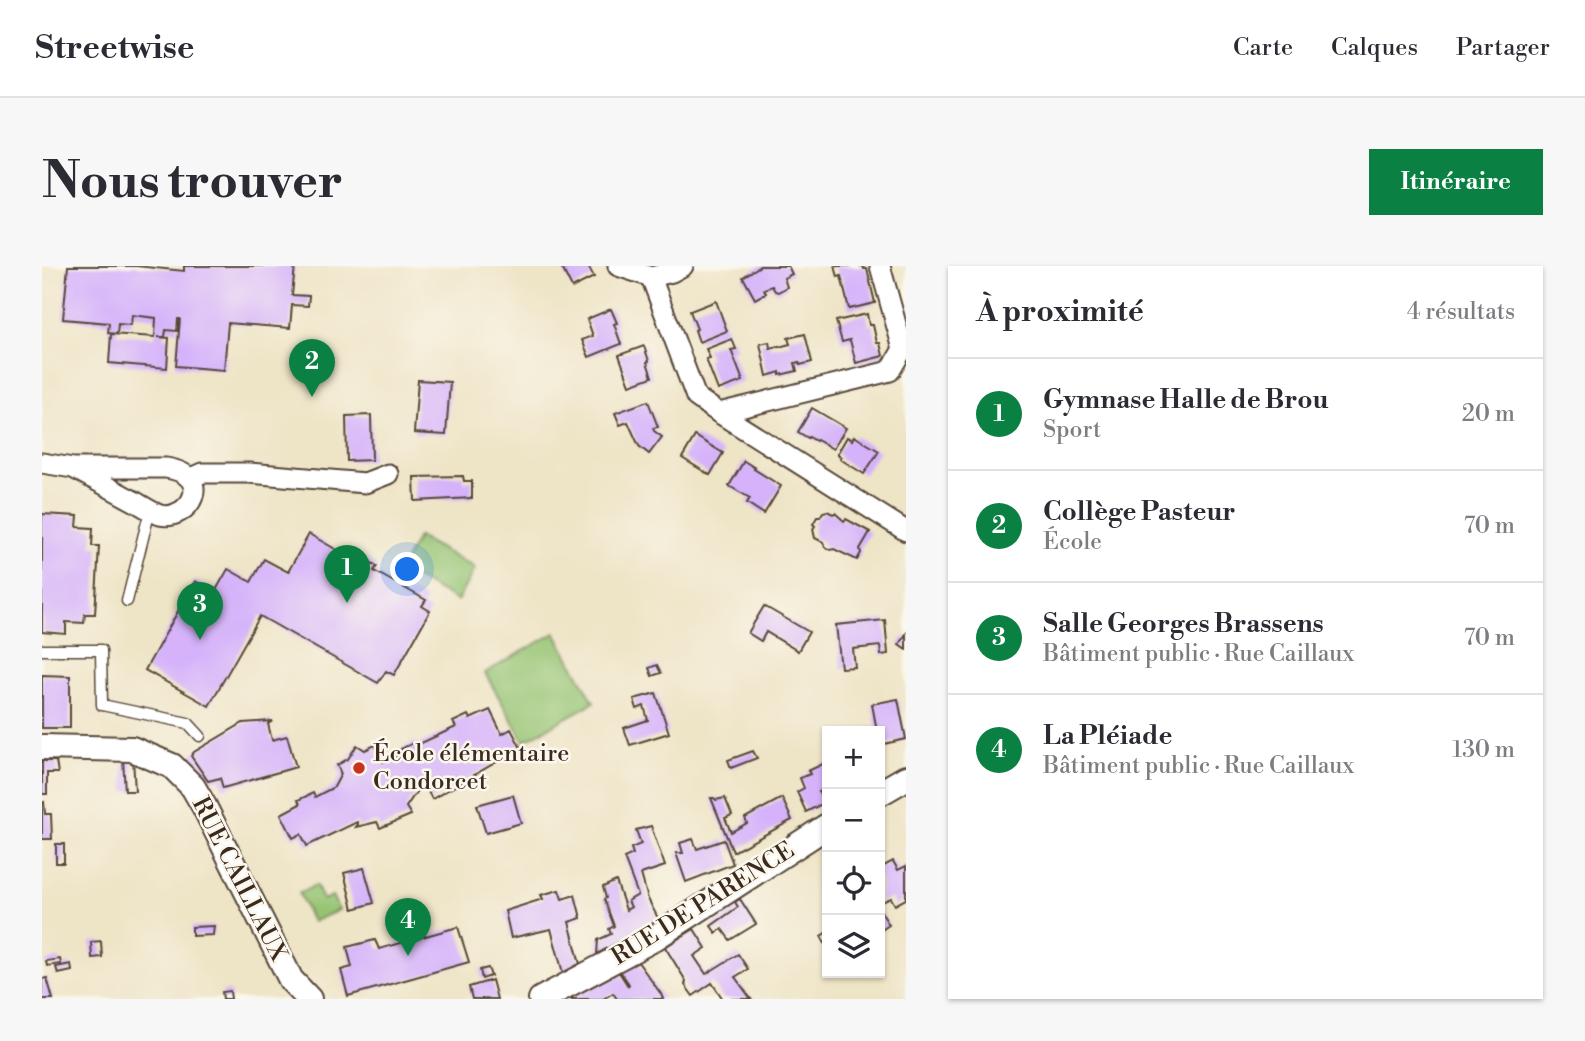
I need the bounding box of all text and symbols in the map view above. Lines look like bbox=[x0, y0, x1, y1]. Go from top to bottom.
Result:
text: Streetwise bbox=[35, 28, 195, 69]
text: Carte bbox=[1233, 33, 1293, 63]
text: Calques bbox=[1331, 33, 1418, 63]
text: Partager bbox=[1456, 33, 1550, 63]
button: Itinéraire bbox=[1369, 149, 1543, 215]
text: Nous trouver bbox=[42, 152, 343, 213]
text: À proximité bbox=[976, 293, 1144, 331]
text: 4 résultats bbox=[1407, 298, 1515, 326]
pin: 2 bbox=[289, 339, 335, 397]
text: Gymnase Halle de Brou bbox=[1043, 384, 1329, 416]
text: 1 bbox=[993, 400, 1005, 428]
text: 20 m bbox=[1462, 400, 1515, 428]
text: Sport bbox=[1043, 416, 1101, 444]
text: Collège Pasteur bbox=[1043, 496, 1236, 528]
text: 2 bbox=[992, 512, 1006, 540]
text: 70 m bbox=[1464, 512, 1515, 540]
text: École bbox=[1043, 528, 1102, 556]
pin: 1 bbox=[324, 545, 370, 603]
your location bbox=[390, 552, 424, 586]
pin: 3 bbox=[177, 582, 223, 640]
text: Salle Georges Brassens bbox=[1043, 608, 1324, 640]
text: 3 bbox=[992, 624, 1006, 652]
text: 70 m bbox=[1464, 624, 1515, 652]
text: Bâtiment public · Rue Caillaux bbox=[1043, 640, 1354, 668]
text: La Pléiade bbox=[1043, 720, 1172, 752]
map controls bbox=[822, 726, 885, 978]
button: + bbox=[822, 726, 885, 789]
text: 4 bbox=[991, 736, 1007, 764]
text: 130 m bbox=[1452, 736, 1515, 764]
place label: École élémentaire Condorcet bbox=[373, 738, 569, 797]
text: Bâtiment public · Rue Caillaux bbox=[1043, 752, 1354, 780]
marker: École élémentaire Condorcet bbox=[351, 760, 367, 776]
button: − bbox=[822, 789, 885, 852]
street label: RUE CAILLAUX bbox=[185, 792, 294, 967]
street label: RUE DE PARENCE bbox=[606, 836, 800, 972]
button: locate bbox=[822, 852, 885, 915]
pin: 4 bbox=[385, 898, 431, 956]
button: layers bbox=[822, 915, 885, 978]

